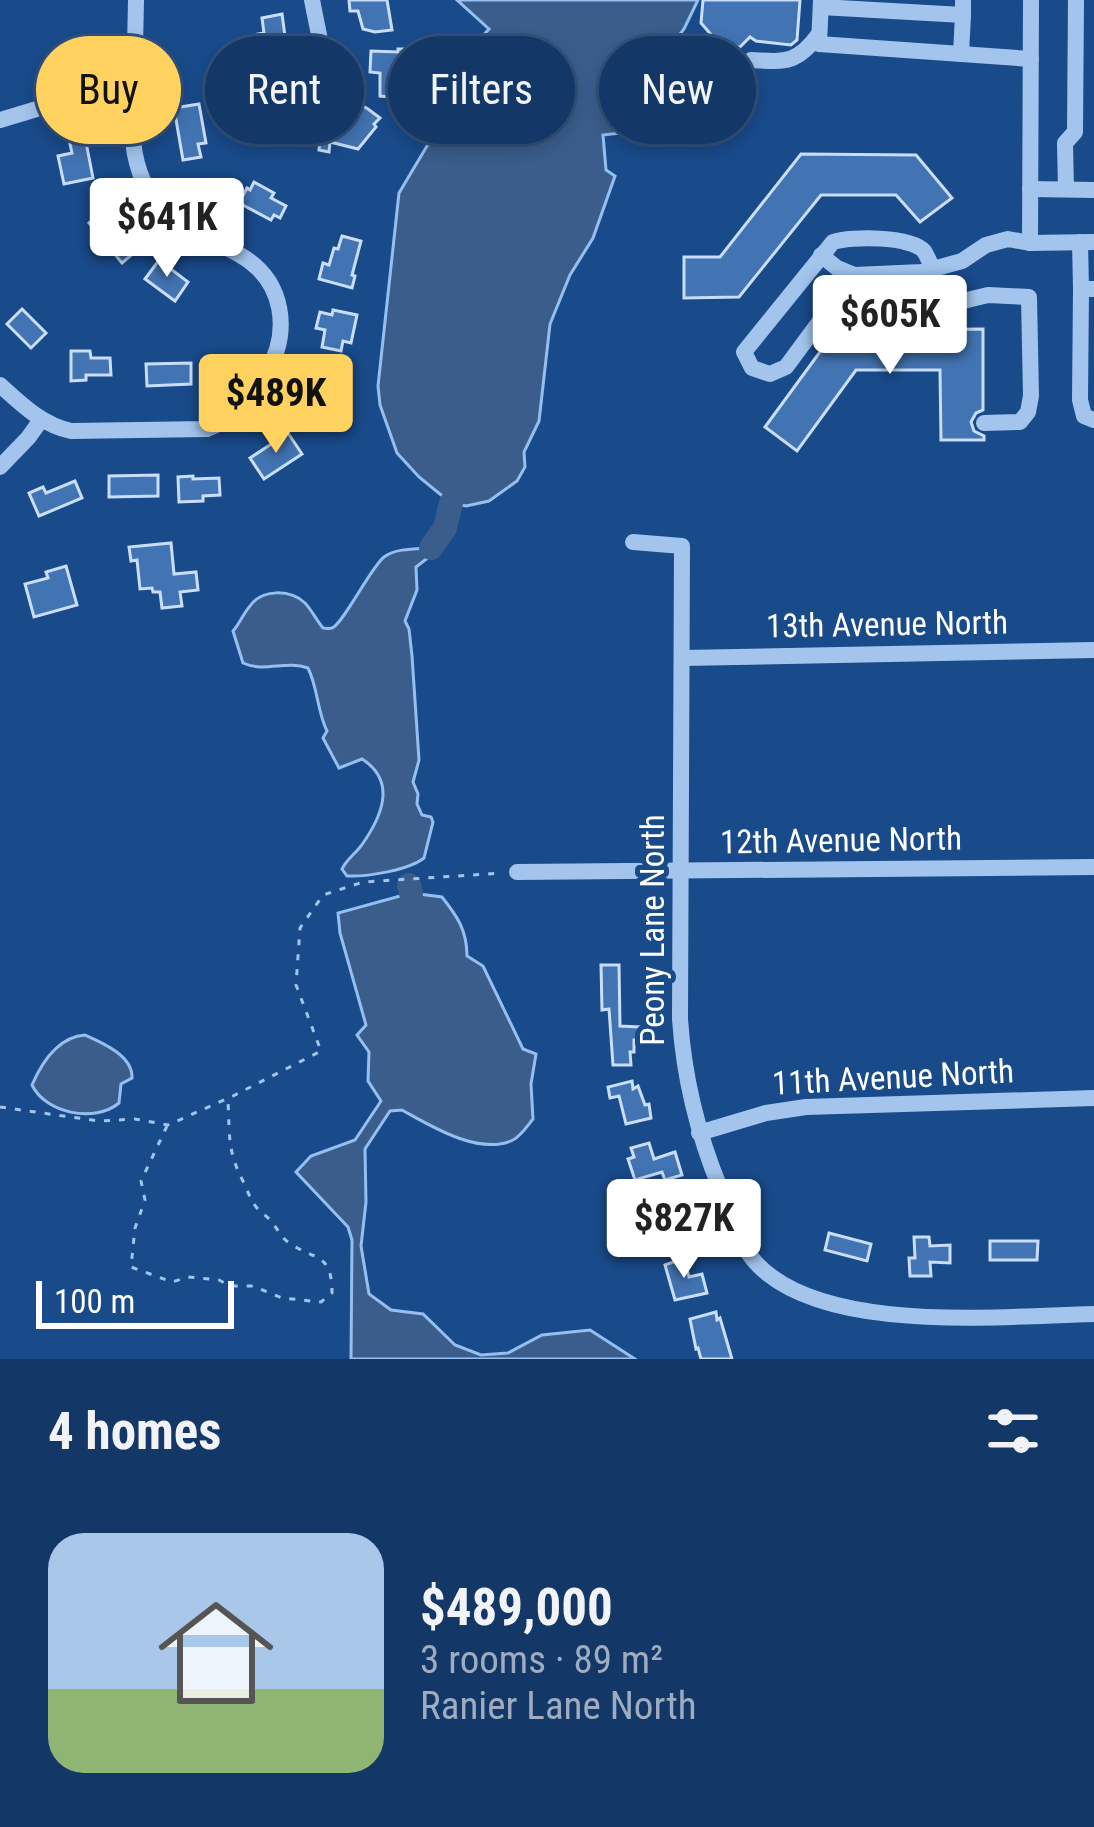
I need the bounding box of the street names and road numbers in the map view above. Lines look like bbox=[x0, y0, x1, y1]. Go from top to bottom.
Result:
street label: 13th Avenue North bbox=[766, 602, 1008, 646]
street label: Peony Lane North bbox=[633, 814, 672, 1046]
street label: 12th Avenue North bbox=[720, 818, 962, 862]
street label: 11th Avenue North bbox=[771, 1051, 1015, 1103]

